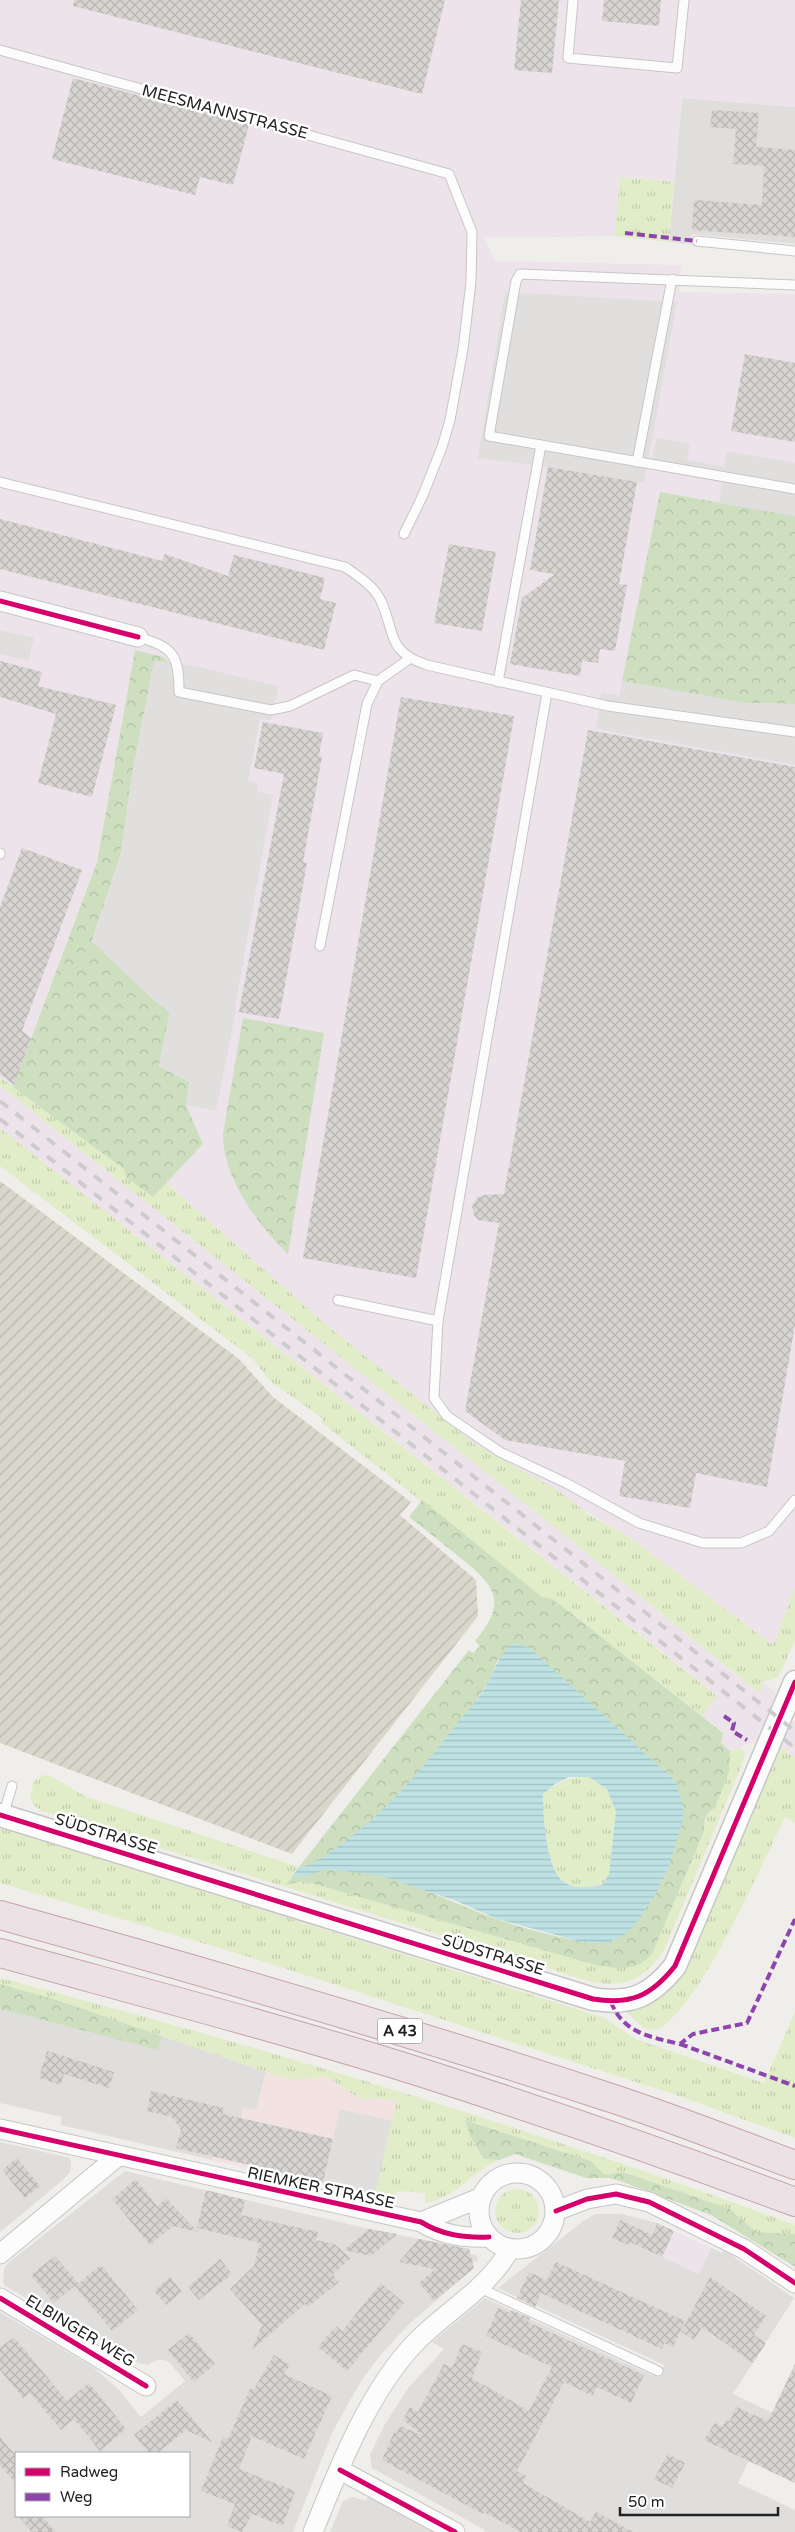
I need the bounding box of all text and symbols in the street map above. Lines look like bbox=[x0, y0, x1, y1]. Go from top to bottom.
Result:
street label: MEESMANNSTRASSE bbox=[140, 80, 310, 144]
street label: SÜDSTRASSE bbox=[52, 1809, 160, 1859]
street label: SÜDSTRASSE bbox=[439, 1930, 547, 1980]
road number: A 43 bbox=[378, 2018, 422, 2044]
street label: RIEMKER STRASSE bbox=[245, 2163, 397, 2213]
street label: ELBINGER WEG bbox=[22, 2290, 138, 2372]
legend bbox=[15, 2452, 190, 2517]
text: Radweg bbox=[60, 2463, 118, 2481]
scale bar bbox=[620, 2484, 778, 2516]
text: Weg bbox=[60, 2488, 92, 2506]
text: 50 m bbox=[628, 2493, 665, 2511]

